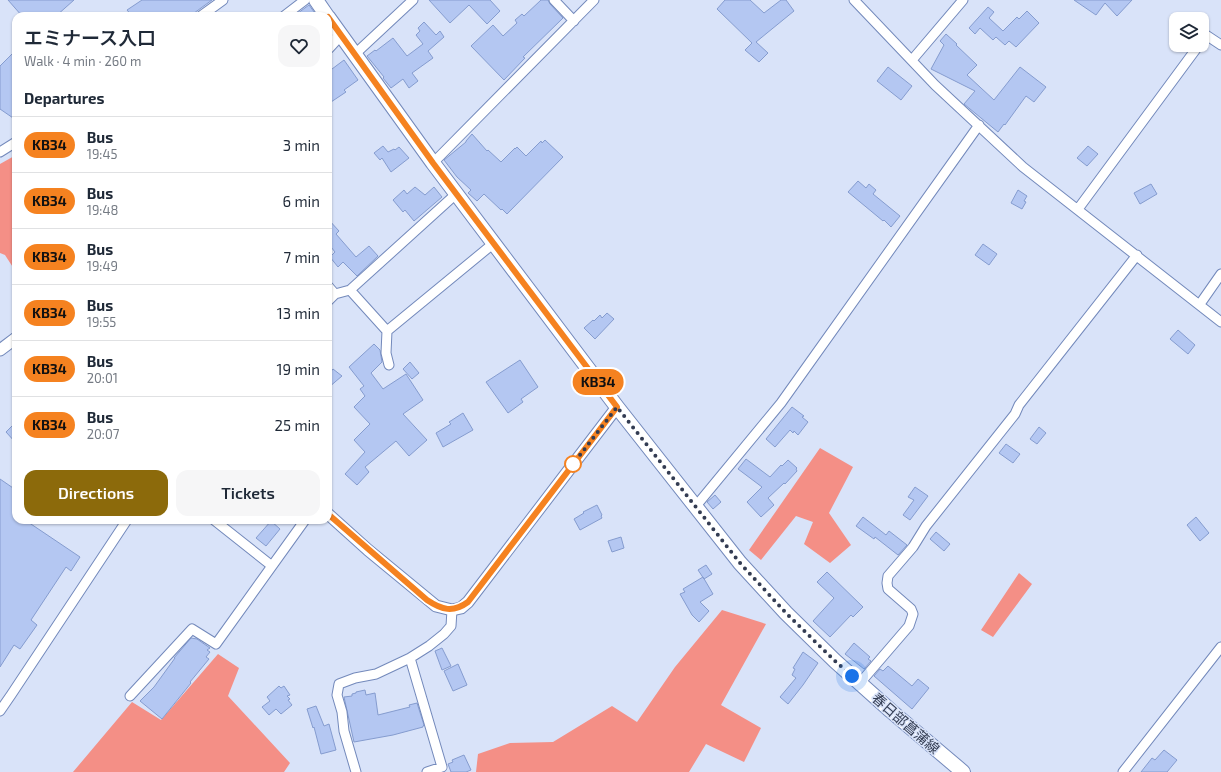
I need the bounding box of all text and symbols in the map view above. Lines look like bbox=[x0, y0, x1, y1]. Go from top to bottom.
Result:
map controls bbox=[1169, 12, 1209, 52]
button: layers bbox=[1169, 12, 1209, 52]
button: heart bbox=[278, 25, 320, 67]
text: エミナース入口 bbox=[24, 26, 156, 49]
text: Walk · 4 min · 260 m bbox=[24, 53, 141, 69]
text: Departures bbox=[24, 89, 104, 107]
text: Bus bbox=[87, 128, 113, 146]
text: KB34 bbox=[32, 136, 67, 153]
text: 3 min bbox=[283, 136, 320, 154]
text: 19:45 bbox=[87, 146, 117, 162]
text: Bus bbox=[87, 184, 113, 202]
text: KB34 bbox=[32, 192, 67, 209]
text: 6 min bbox=[282, 192, 320, 210]
text: 19:48 bbox=[87, 202, 118, 218]
text: Bus bbox=[87, 240, 113, 258]
text: KB34 bbox=[32, 248, 67, 265]
text: 7 min bbox=[283, 248, 320, 266]
text: 19:49 bbox=[87, 258, 118, 274]
text: Bus bbox=[87, 296, 113, 314]
text: KB34 bbox=[32, 304, 67, 321]
text: 13 min bbox=[277, 304, 320, 322]
text: 19:55 bbox=[87, 314, 116, 330]
text: Bus bbox=[87, 352, 113, 370]
text: KB34 bbox=[32, 360, 67, 377]
text: 19 min bbox=[277, 360, 320, 378]
line badge: KB34 bbox=[570, 369, 626, 395]
text: 20:01 bbox=[87, 370, 118, 386]
text: KB34 bbox=[581, 373, 615, 390]
text: Bus bbox=[87, 408, 113, 426]
text: KB34 bbox=[32, 416, 67, 433]
text: 25 min bbox=[275, 416, 320, 434]
text: 20:07 bbox=[87, 426, 119, 442]
unlabelled marker bbox=[564, 455, 582, 473]
button: Directions bbox=[24, 470, 168, 516]
button: Tickets bbox=[176, 470, 320, 516]
your location bbox=[842, 666, 862, 686]
street label: 春日部菖蒲線 bbox=[869, 689, 943, 757]

